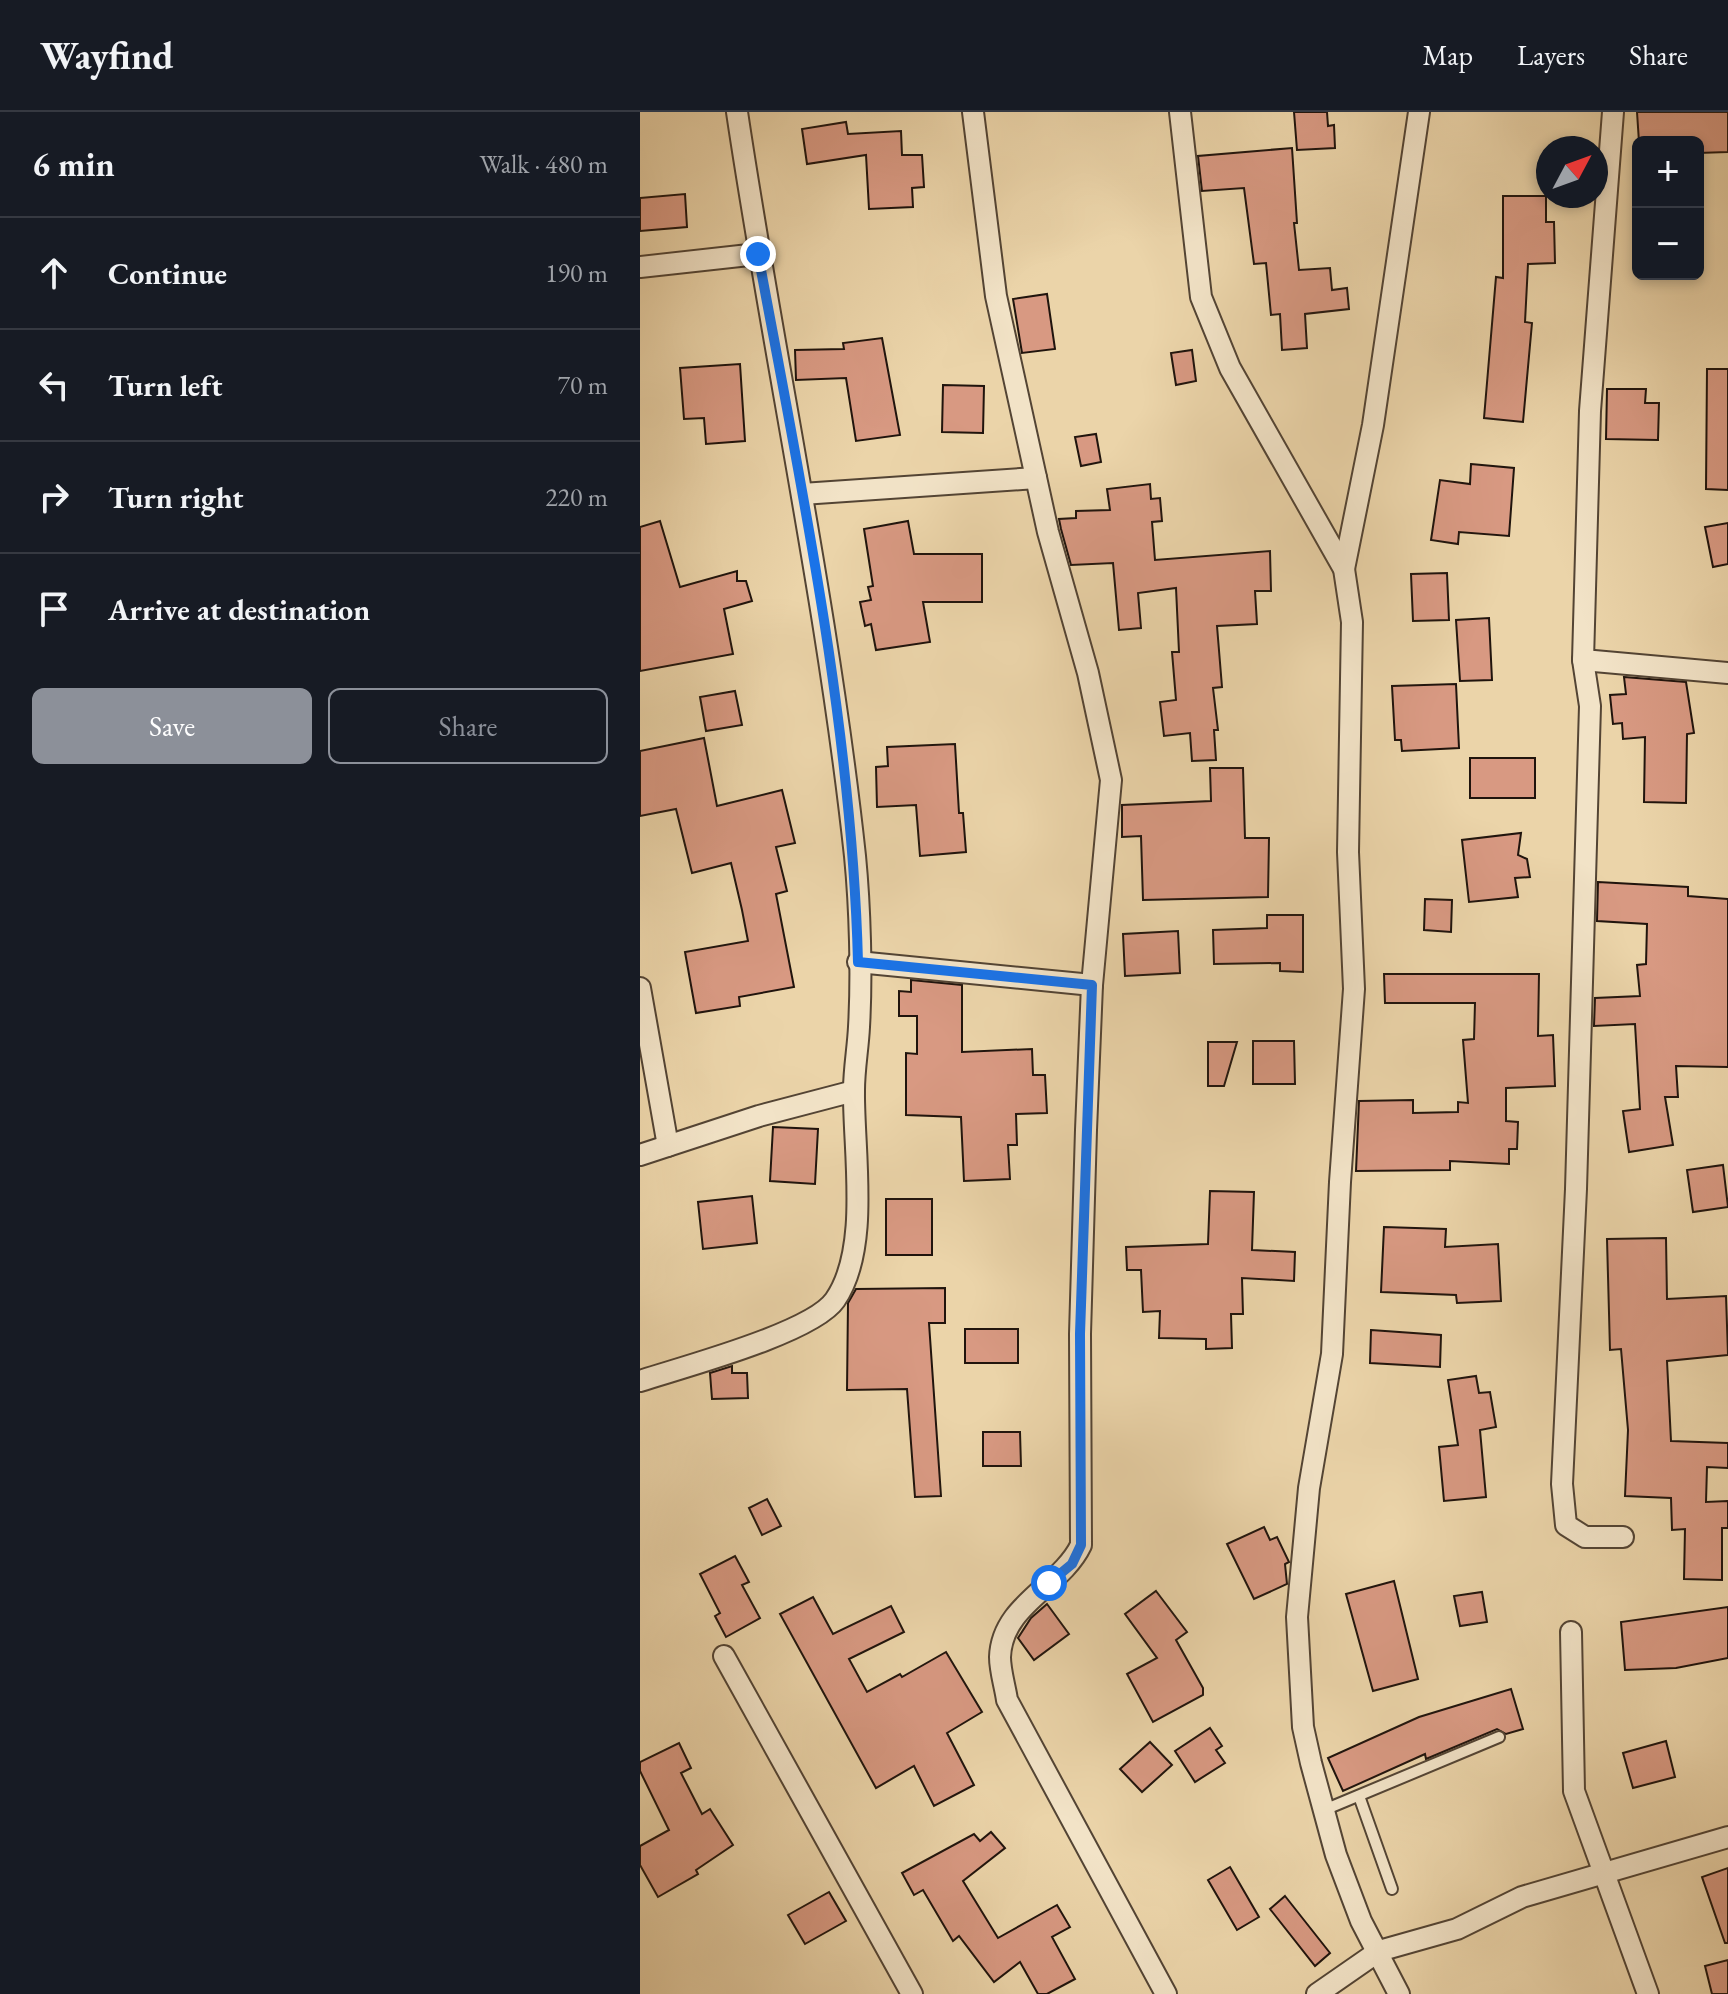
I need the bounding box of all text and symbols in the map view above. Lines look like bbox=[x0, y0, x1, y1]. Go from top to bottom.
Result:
text: Wayfind bbox=[40, 31, 174, 80]
text: Map bbox=[1423, 37, 1473, 73]
text: Layers bbox=[1517, 37, 1585, 73]
text: Share bbox=[1629, 37, 1688, 73]
north arrow bbox=[1536, 136, 1608, 208]
map controls bbox=[1632, 136, 1704, 280]
button: + bbox=[1632, 136, 1704, 208]
text: 6 min bbox=[32, 142, 115, 186]
text: Walk · 480 m bbox=[480, 147, 608, 181]
button: − bbox=[1632, 208, 1704, 280]
route end bbox=[740, 236, 776, 272]
icon: ahead bbox=[32, 251, 76, 295]
text: Continue bbox=[108, 254, 227, 293]
text: 190 m bbox=[545, 256, 608, 290]
icon: left bbox=[32, 363, 76, 407]
text: Turn left bbox=[108, 366, 222, 405]
text: 70 m bbox=[558, 368, 608, 402]
icon: right bbox=[32, 475, 76, 519]
text: Turn right bbox=[108, 478, 244, 517]
text: 220 m bbox=[545, 480, 608, 514]
icon: arrive bbox=[32, 587, 76, 631]
text: Arrive at destination bbox=[108, 590, 370, 629]
button: Save bbox=[32, 688, 312, 764]
button: Share bbox=[328, 688, 608, 764]
route start bbox=[1031, 1565, 1067, 1601]

